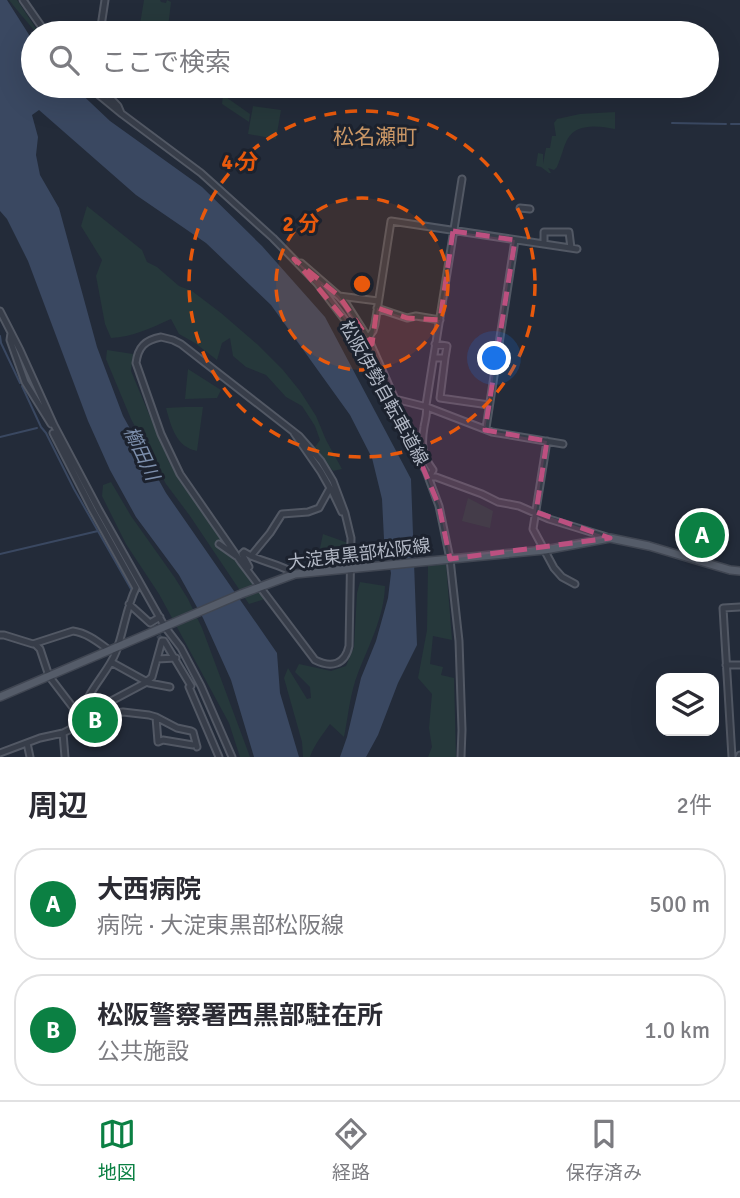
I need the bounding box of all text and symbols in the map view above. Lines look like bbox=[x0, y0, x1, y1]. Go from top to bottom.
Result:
search box bbox=[21, 21, 719, 98]
icon: search bbox=[45, 41, 83, 79]
text: ここで検索 bbox=[101, 47, 231, 79]
district label: 松名瀬町 bbox=[333, 124, 417, 150]
text: 4 分 bbox=[222, 149, 258, 175]
text: 2 分 bbox=[283, 211, 319, 237]
centre of rings bbox=[350, 272, 374, 296]
street label: 松阪伊勢自転車道線 bbox=[335, 317, 433, 469]
your location bbox=[477, 341, 511, 375]
water label: 櫛田川 bbox=[118, 423, 165, 486]
pin: A bbox=[679, 509, 725, 561]
street label: 大淀東黒部松阪線 bbox=[286, 534, 432, 574]
map controls bbox=[656, 673, 719, 736]
button: layers bbox=[656, 673, 719, 736]
pin: B bbox=[72, 694, 118, 746]
text: 周辺 bbox=[28, 788, 88, 825]
text: 2件 bbox=[677, 791, 712, 820]
text: 大西病院 bbox=[97, 874, 201, 906]
text: A bbox=[46, 890, 60, 919]
text: 500 m bbox=[649, 890, 710, 919]
text: 病院 · 大淀東黒部松阪線 bbox=[97, 911, 344, 940]
text: 松阪警察署西黒部駐在所 bbox=[97, 1000, 383, 1032]
text: B bbox=[46, 1016, 60, 1045]
text: 1.0 km bbox=[644, 1016, 710, 1045]
text: 公共施設 bbox=[97, 1037, 189, 1066]
tab: 地図 bbox=[98, 1115, 136, 1185]
tab: 経路 bbox=[332, 1115, 370, 1185]
tab: 保存済み bbox=[566, 1115, 642, 1185]

